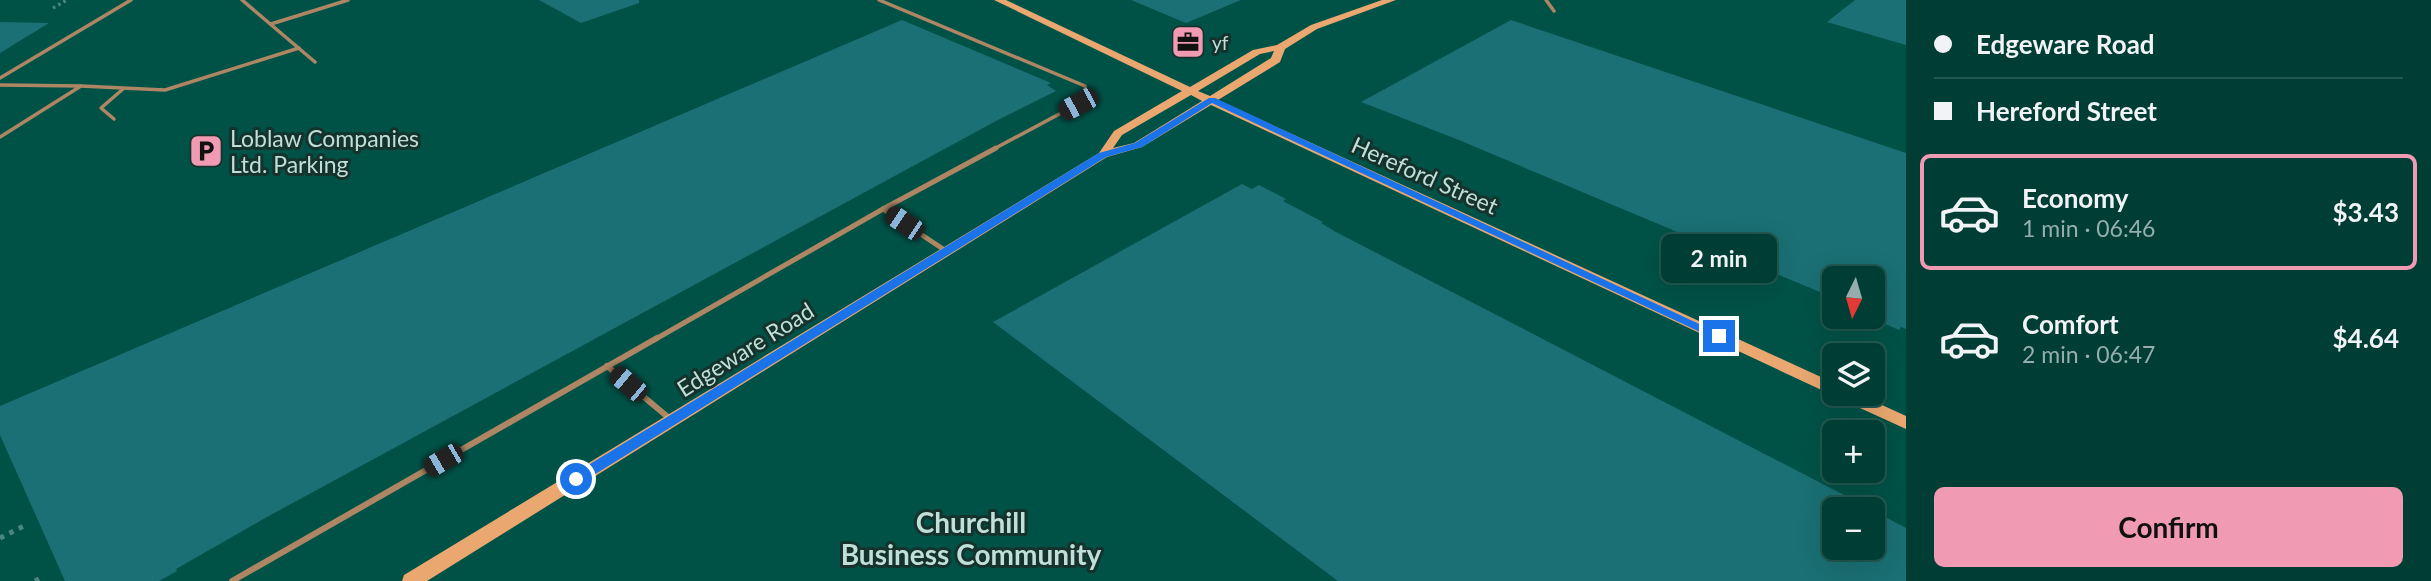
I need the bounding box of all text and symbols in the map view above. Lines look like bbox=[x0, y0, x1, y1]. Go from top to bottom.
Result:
office icon: yf bbox=[1169, 23, 1207, 61]
text: Edgeware Road bbox=[1976, 28, 2155, 60]
place label: yf bbox=[1212, 31, 1229, 54]
car bbox=[1055, 85, 1102, 123]
text: Hereford Street bbox=[1976, 95, 2157, 127]
place label: Loblaw Companies Ltd. Parking bbox=[230, 124, 419, 178]
street label: Hereford Street bbox=[1347, 130, 1503, 220]
parking icon: Loblaw Companies Ltd. Parking bbox=[187, 132, 225, 170]
icon: car bbox=[1938, 181, 2001, 244]
text: Economy bbox=[2022, 182, 2128, 214]
text: $3.43 bbox=[2333, 196, 2399, 228]
car bbox=[881, 203, 928, 243]
text: 1 min · 06:46 bbox=[2022, 214, 2155, 242]
callout: 2 min bbox=[1661, 234, 1777, 284]
text: 2 min bbox=[1690, 244, 1748, 272]
north arrow bbox=[1822, 266, 1885, 329]
map controls bbox=[1822, 266, 1885, 560]
street label: Edgeware Road bbox=[672, 296, 818, 402]
icon: car bbox=[1938, 307, 2001, 370]
text: Comfort bbox=[2022, 308, 2119, 340]
route end bbox=[1703, 320, 1735, 352]
text: $4.64 bbox=[2333, 322, 2399, 354]
text: 2 min · 06:47 bbox=[2022, 340, 2155, 368]
button: layers bbox=[1822, 343, 1885, 406]
car bbox=[606, 362, 651, 406]
button: + bbox=[1822, 420, 1885, 483]
car bbox=[420, 440, 467, 480]
route start bbox=[560, 463, 592, 495]
button: Confirm bbox=[1934, 487, 2403, 567]
button: − bbox=[1822, 497, 1885, 560]
district label: Churchill Business Community bbox=[841, 505, 1102, 571]

